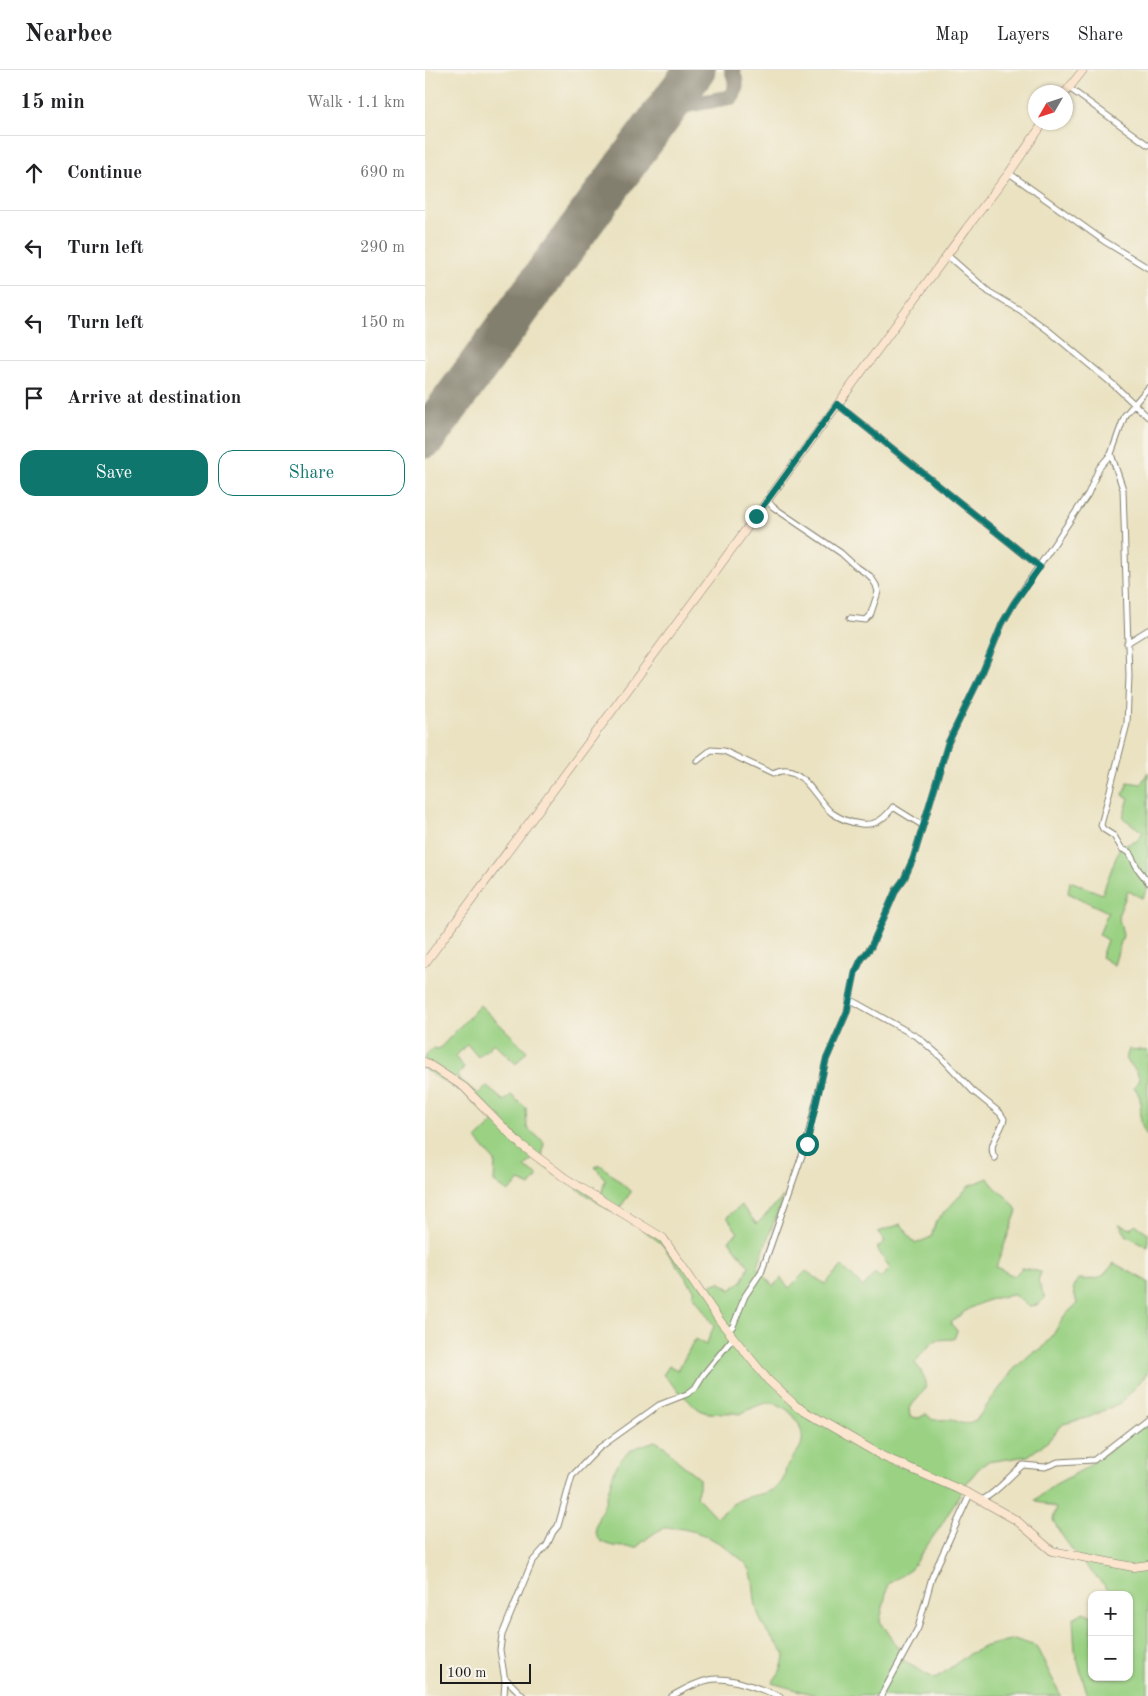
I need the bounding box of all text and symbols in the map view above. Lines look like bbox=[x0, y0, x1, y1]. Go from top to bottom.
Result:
text: Nearbee bbox=[25, 23, 113, 47]
text: Map bbox=[935, 26, 969, 44]
text: Layers bbox=[997, 26, 1049, 44]
text: Share bbox=[1077, 26, 1123, 44]
north arrow bbox=[1028, 85, 1073, 130]
text: 15 min bbox=[20, 92, 85, 113]
text: Walk · 1.1 km bbox=[307, 95, 405, 111]
icon: ahead bbox=[20, 159, 48, 187]
text: Continue bbox=[67, 164, 142, 183]
text: 690 m bbox=[360, 165, 405, 181]
icon: left bbox=[20, 234, 48, 262]
text: Turn left bbox=[67, 239, 144, 258]
text: 290 m bbox=[360, 240, 405, 256]
icon: left bbox=[20, 309, 48, 337]
text: Turn left bbox=[67, 314, 144, 333]
text: 150 m bbox=[360, 315, 405, 331]
icon: arrive bbox=[20, 384, 48, 412]
text: Arrive at destination bbox=[67, 389, 241, 408]
button: Save bbox=[20, 450, 208, 496]
button: Share bbox=[218, 450, 405, 496]
route end bbox=[745, 505, 768, 528]
route start bbox=[796, 1133, 819, 1156]
map controls bbox=[1088, 1591, 1133, 1681]
button: + bbox=[1088, 1591, 1133, 1636]
button: − bbox=[1088, 1636, 1133, 1681]
scale bar bbox=[440, 1661, 531, 1684]
text: 100 m bbox=[447, 1666, 486, 1680]

